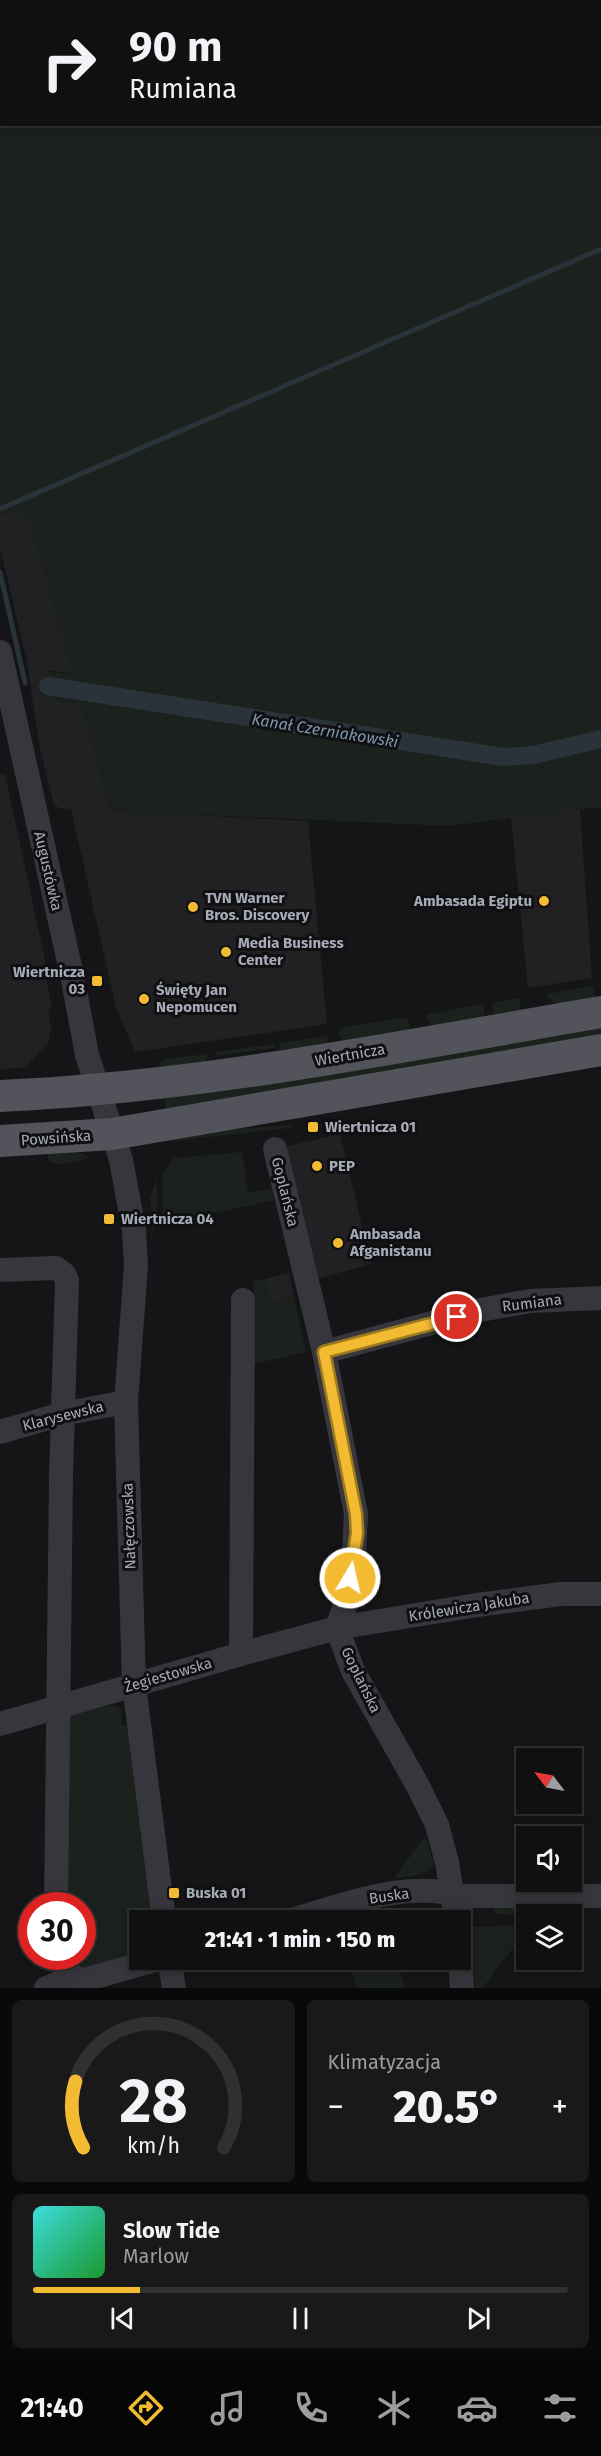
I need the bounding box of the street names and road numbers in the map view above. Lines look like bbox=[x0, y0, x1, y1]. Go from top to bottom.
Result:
street label: Augustówka bbox=[30, 829, 66, 913]
street label: Wiertnicza bbox=[314, 1040, 386, 1070]
street label: Powsińska bbox=[20, 1127, 92, 1149]
street label: Goplańska bbox=[268, 1155, 302, 1229]
street label: Rumiana bbox=[501, 1290, 563, 1316]
street label: Klarysewska bbox=[21, 1397, 105, 1435]
street label: Nałęczowska bbox=[118, 1482, 140, 1570]
street label: Królewicza Jakuba bbox=[407, 1589, 531, 1625]
street label: Goplańska bbox=[337, 1644, 385, 1716]
street label: Żegiestowska bbox=[122, 1654, 214, 1696]
street label: Buska bbox=[368, 1884, 410, 1908]

